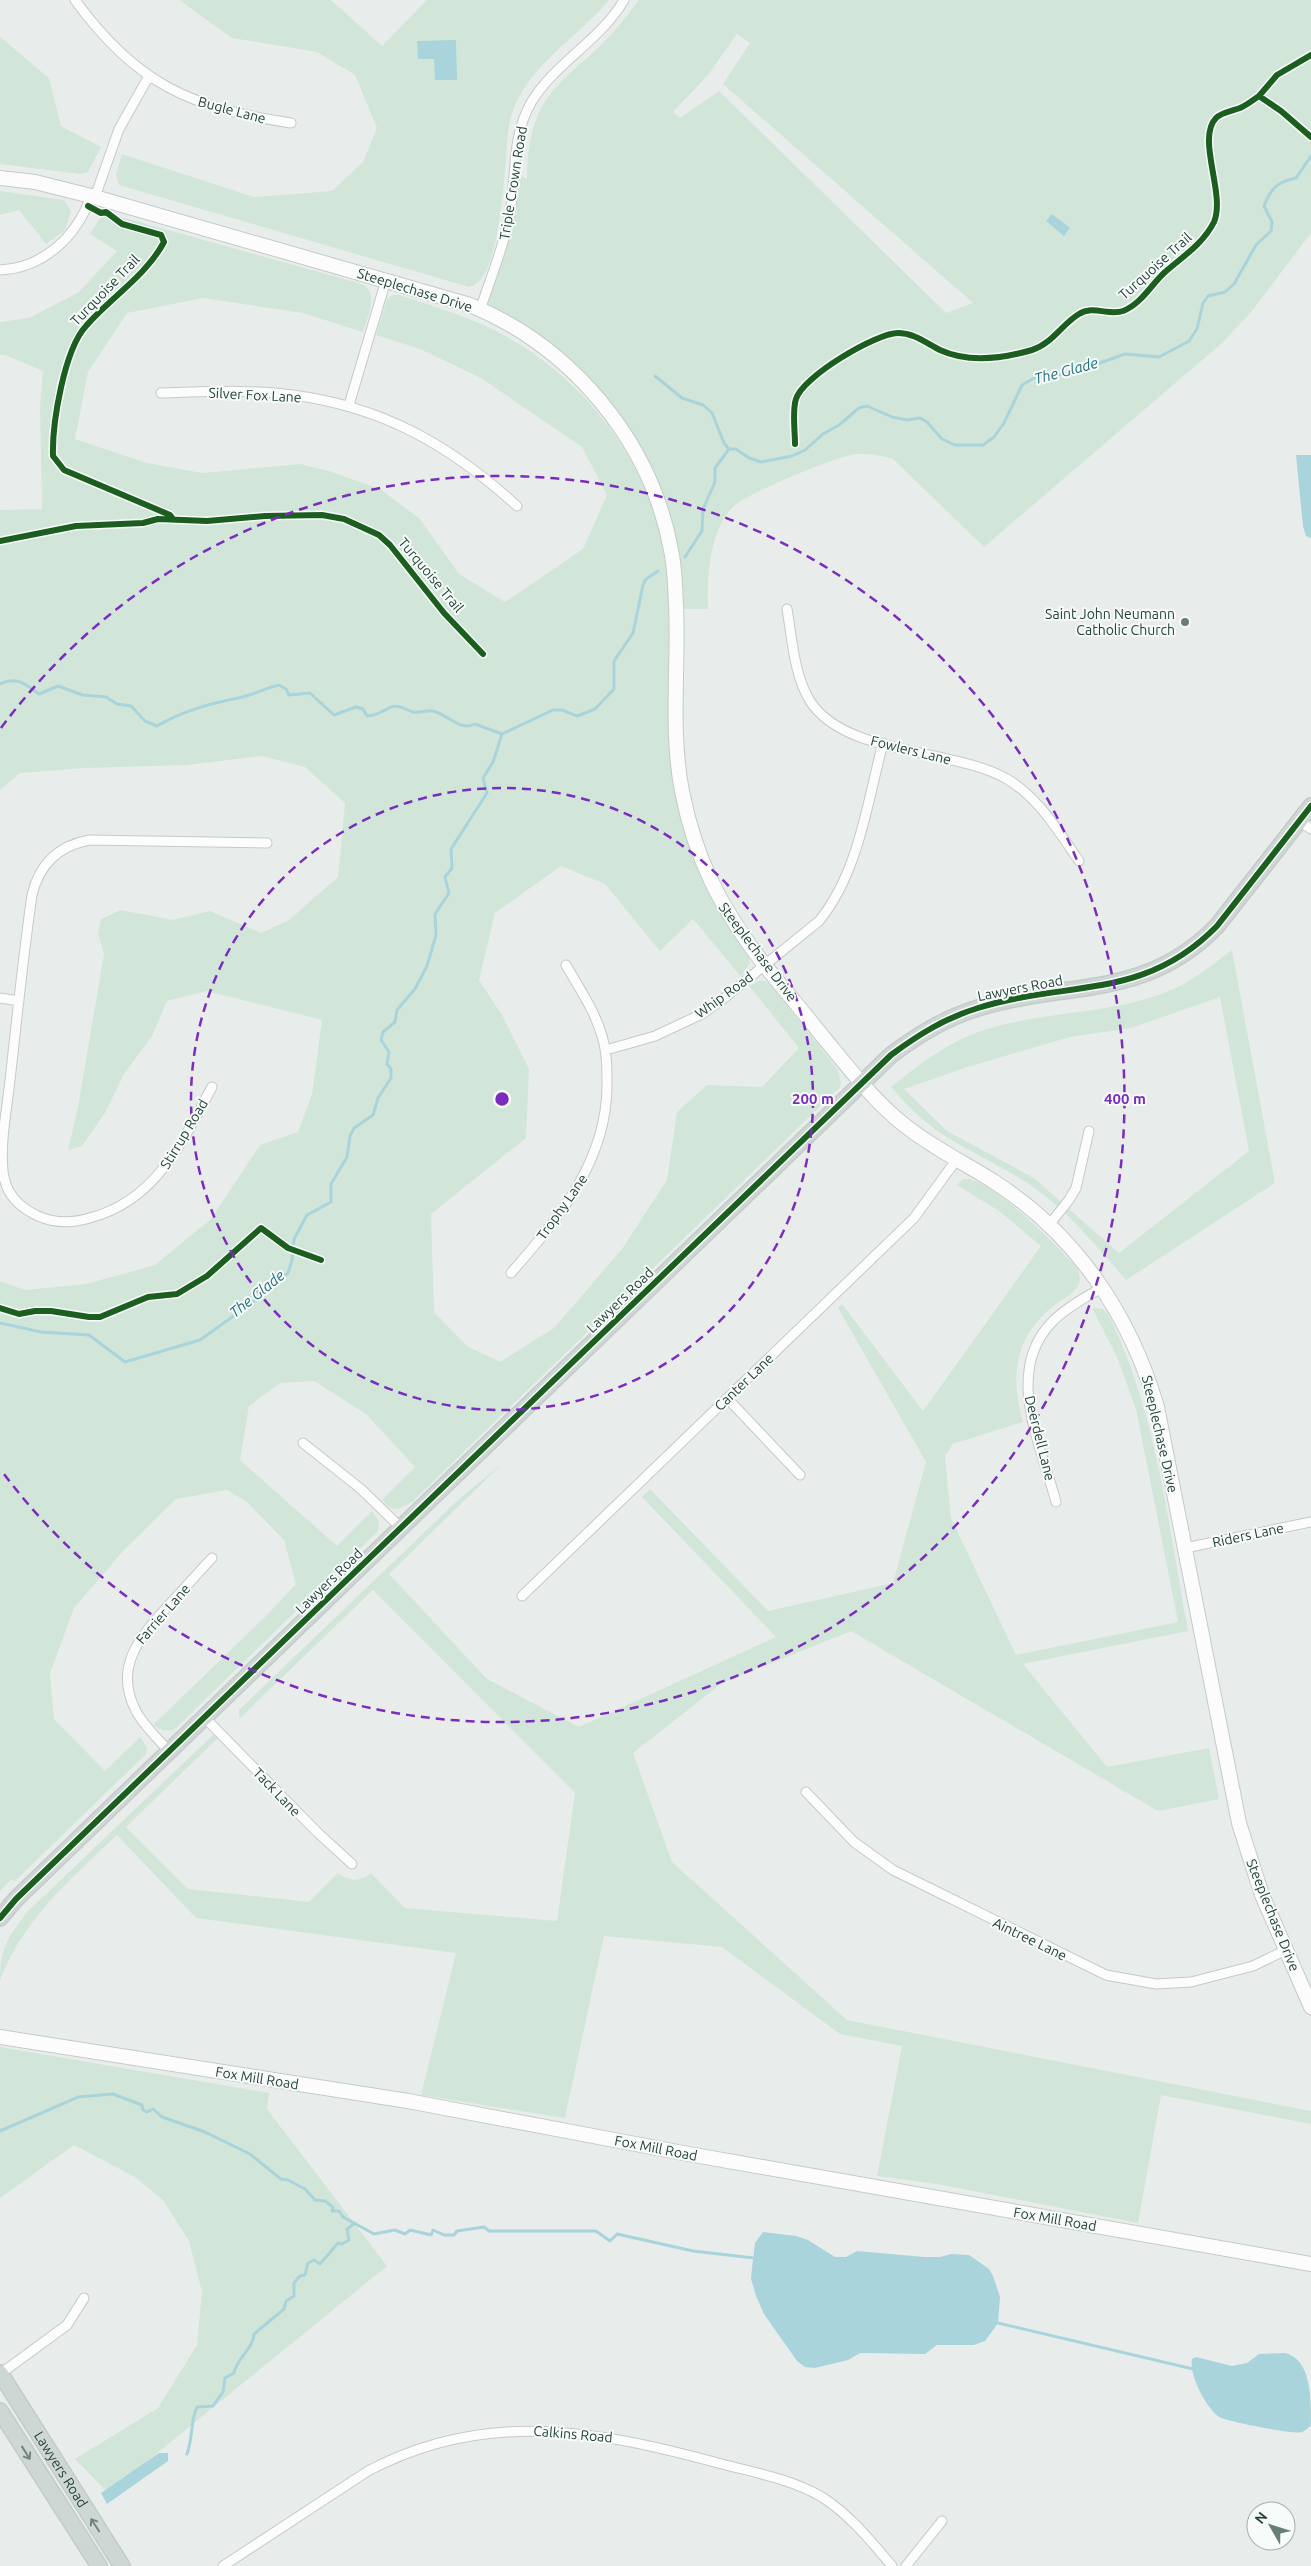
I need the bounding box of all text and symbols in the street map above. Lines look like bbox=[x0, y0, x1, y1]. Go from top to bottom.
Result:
street label: Bugle Lane bbox=[196, 93, 268, 127]
street label: Triple Crown Road bbox=[496, 125, 530, 241]
street label: Turquoise Trail bbox=[1115, 229, 1195, 303]
street label: Turquoise Trail bbox=[67, 251, 143, 329]
street label: Steeplechase Drive bbox=[355, 265, 475, 315]
water label: The Glade bbox=[1032, 354, 1100, 387]
street label: Silver Fox Lane bbox=[208, 385, 302, 405]
street label: Turquoise Trail bbox=[395, 534, 467, 616]
place label: Saint John Neumann Catholic Church bbox=[1045, 606, 1175, 638]
marker: Saint John Neumann Catholic Church bbox=[1179, 616, 1191, 628]
street label: Fowlers Lane bbox=[869, 732, 953, 768]
street label: Steeplechase Drive bbox=[716, 899, 800, 1005]
street label: Whip Road bbox=[692, 969, 756, 1021]
street label: Lawyers Road bbox=[976, 972, 1064, 1004]
centre of rings bbox=[493, 1090, 511, 1108]
text: 200 m bbox=[792, 1090, 834, 1107]
text: 400 m bbox=[1104, 1090, 1146, 1107]
street label: Stirrup Road bbox=[157, 1096, 211, 1172]
street label: Trophy Lane bbox=[533, 1171, 591, 1243]
street label: Lawyers Road bbox=[583, 1264, 657, 1336]
water label: The Glade bbox=[226, 1266, 288, 1321]
street label: Canter Lane bbox=[711, 1350, 777, 1414]
street label: Steeplechase Drive bbox=[1139, 1374, 1181, 1494]
street label: Deerdell Lane bbox=[1022, 1394, 1058, 1482]
street label: Riders Lane bbox=[1211, 1520, 1285, 1550]
street label: Lawyers Road bbox=[292, 1545, 366, 1617]
street label: Farrier Lane bbox=[133, 1581, 193, 1647]
street label: Tack Lane bbox=[250, 1764, 304, 1820]
street label: Steeplechase Drive bbox=[1243, 1857, 1303, 1973]
street label: Aintree Lane bbox=[991, 1914, 1069, 1964]
street label: Fox Mill Road bbox=[214, 2064, 300, 2092]
street label: Fox Mill Road bbox=[613, 2132, 699, 2164]
street label: Fox Mill Road bbox=[1012, 2204, 1098, 2234]
street label: Calkins Road bbox=[533, 2423, 613, 2445]
street label: Lawyers Road bbox=[31, 2428, 91, 2510]
one-way arrow bbox=[21, 2445, 31, 2459]
north arrow bbox=[1246, 2501, 1296, 2551]
text: N bbox=[1251, 2509, 1270, 2527]
one-way arrow bbox=[90, 2519, 100, 2533]

